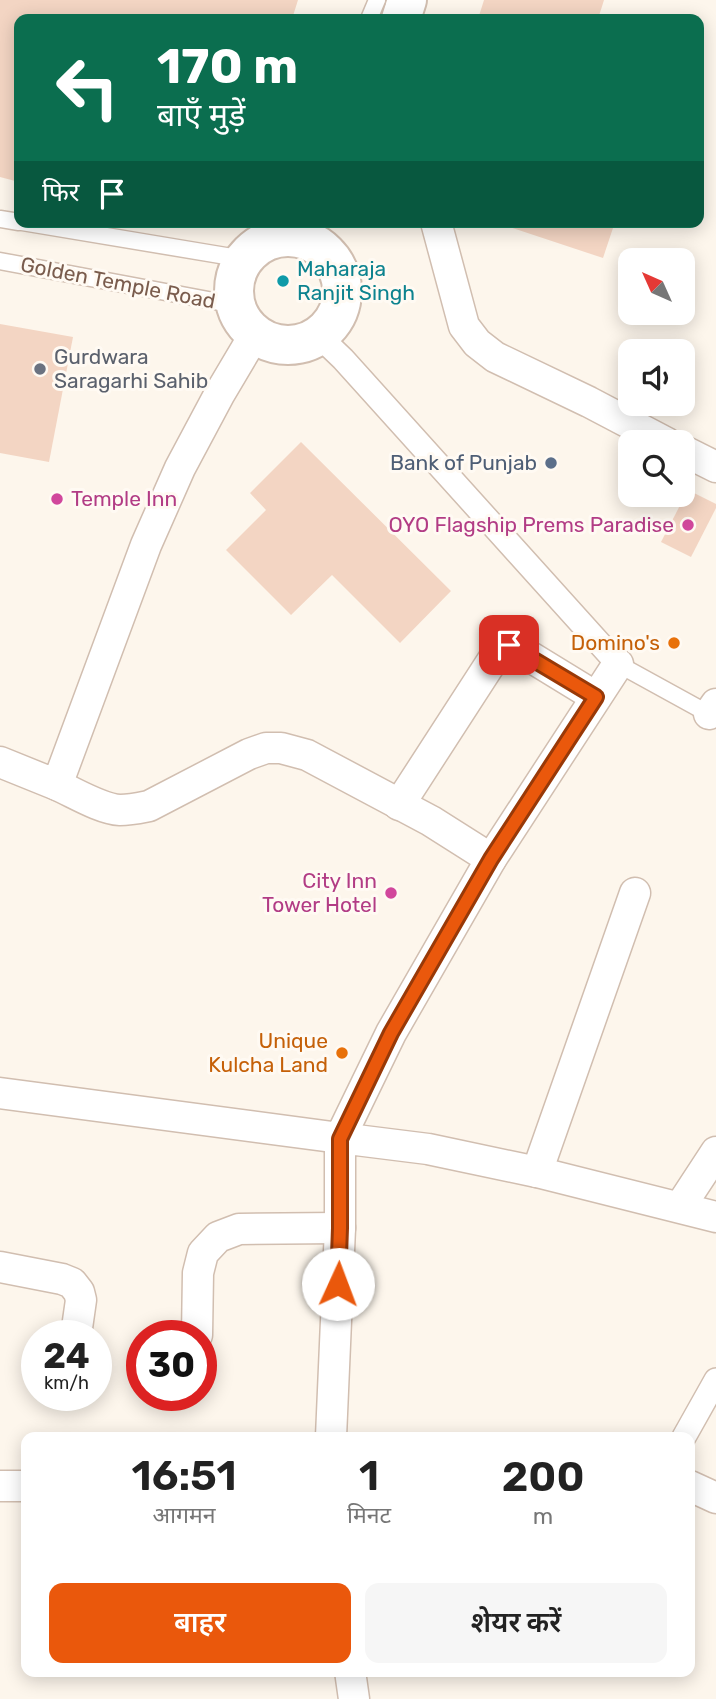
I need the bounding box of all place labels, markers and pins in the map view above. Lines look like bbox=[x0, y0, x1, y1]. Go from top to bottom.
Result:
place label: Maharaja Ranjit Singh bbox=[297, 256, 415, 305]
marker: Maharaja Ranjit Singh bbox=[275, 273, 291, 289]
place label: Gurdwara Saragarhi Sahib bbox=[54, 344, 208, 393]
marker: Gurdwara Saragarhi Sahib bbox=[32, 361, 48, 377]
place label: Bank of Punjab bbox=[390, 450, 537, 475]
marker: Bank of Punjab bbox=[543, 455, 559, 471]
place label: Temple Inn bbox=[71, 486, 177, 511]
marker: Temple Inn bbox=[49, 491, 65, 507]
place label: OYO Flagship Prems Paradise bbox=[388, 512, 674, 537]
marker: OYO Flagship Prems Paradise bbox=[680, 517, 696, 533]
pin bbox=[479, 615, 539, 675]
place label: Domino's bbox=[571, 630, 660, 655]
marker: Domino's bbox=[666, 635, 682, 651]
place label: City Inn Tower Hotel bbox=[262, 868, 377, 917]
marker: City Inn Tower Hotel bbox=[383, 885, 399, 901]
place label: Unique Kulcha Land bbox=[208, 1028, 328, 1077]
marker: Unique Kulcha Land bbox=[334, 1045, 350, 1061]

